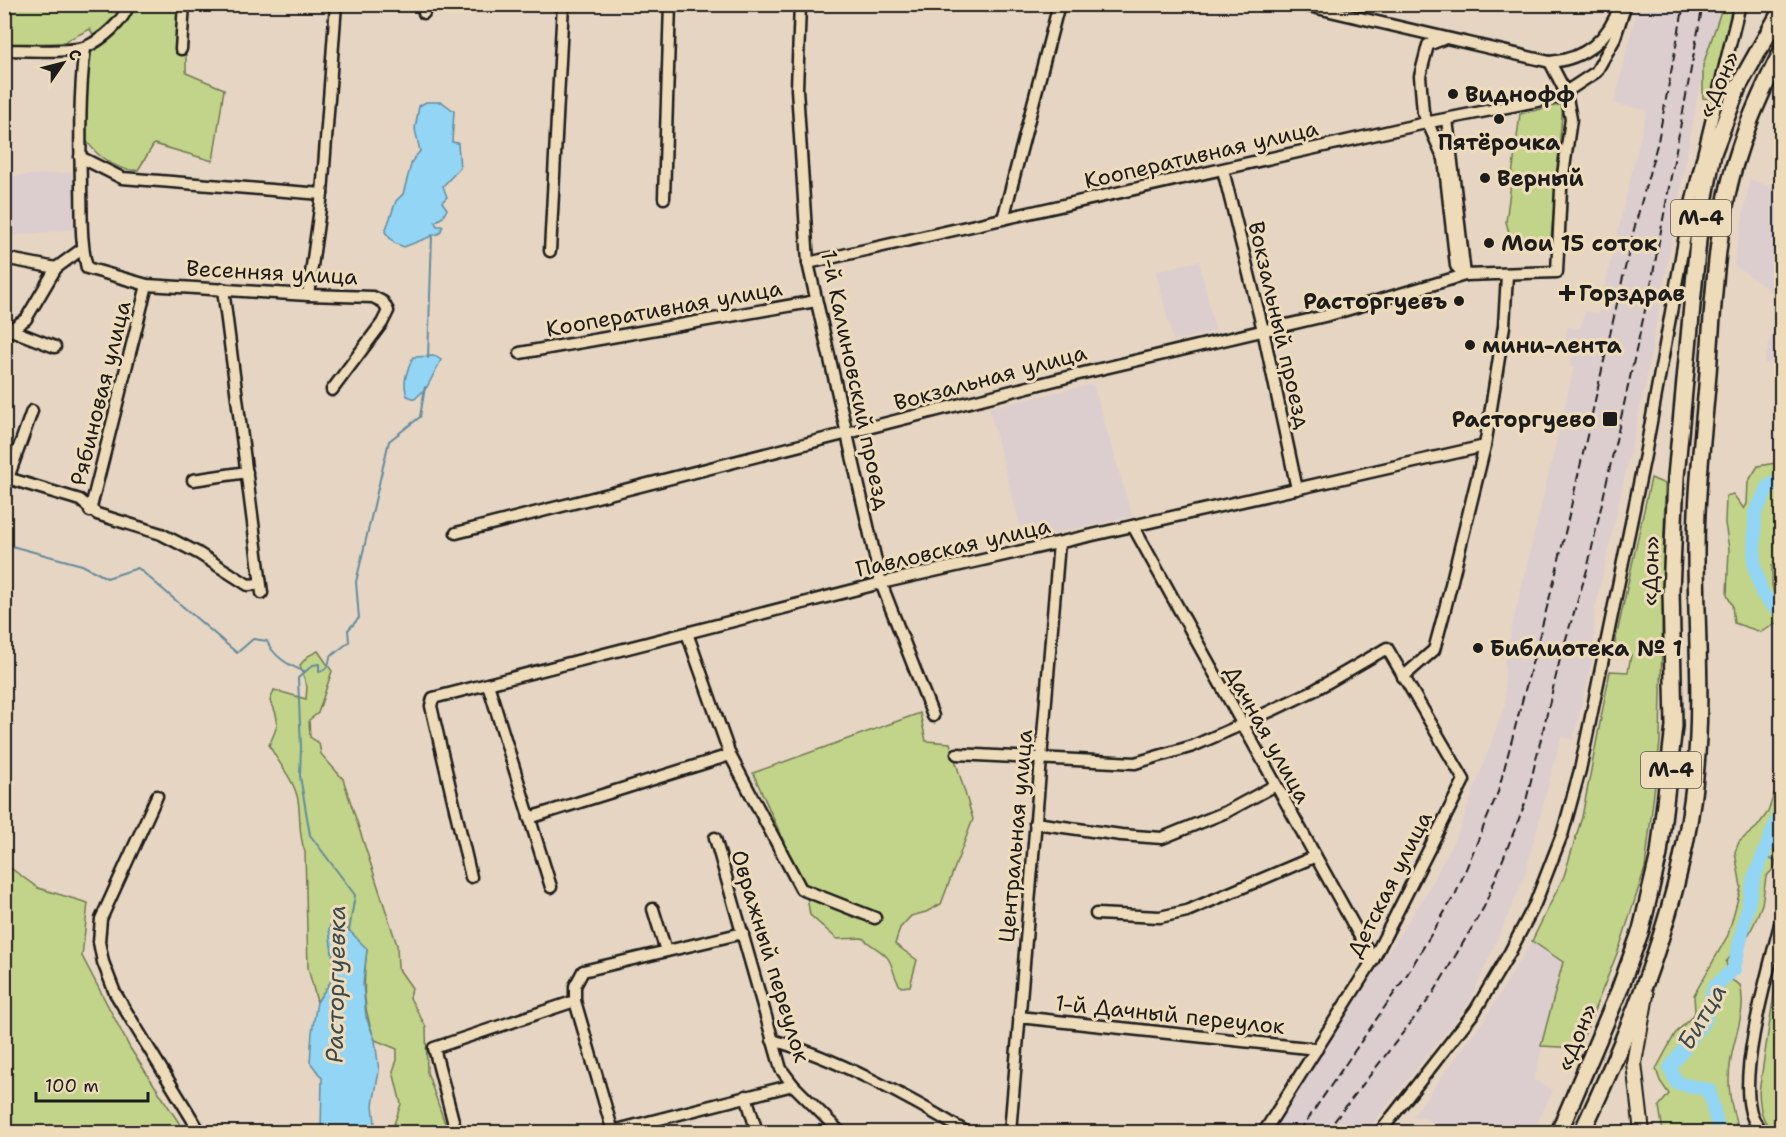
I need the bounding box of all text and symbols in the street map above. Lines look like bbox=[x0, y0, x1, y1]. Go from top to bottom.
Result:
north arrow bbox=[33, 33, 93, 93]
text: С bbox=[63, 45, 86, 65]
street label: «Дон» bbox=[1691, 46, 1746, 122]
place label: Виднофф bbox=[1465, 80, 1575, 109]
marker: Виднофф bbox=[1446, 87, 1460, 101]
marker: Пятёрочка bbox=[1492, 112, 1506, 126]
street label: Кооперативная улица bbox=[1081, 113, 1321, 196]
place label: Пятёрочка bbox=[1438, 128, 1560, 157]
place label: Верный bbox=[1497, 164, 1584, 193]
marker: Верный bbox=[1478, 171, 1492, 185]
road number: М-4 bbox=[1671, 200, 1731, 236]
street label: Вокзальный проезд bbox=[1242, 218, 1318, 432]
place label: Мои 15 соток bbox=[1501, 229, 1658, 258]
marker: Мои 15 соток bbox=[1482, 236, 1496, 250]
street label: 1-й Калиновский проезд bbox=[814, 247, 897, 513]
street label: Весенняя улица bbox=[185, 254, 359, 291]
street label: Кооперативная улица bbox=[544, 273, 785, 344]
place label: Горздрав bbox=[1579, 279, 1685, 308]
marker: Горздрав bbox=[1560, 286, 1574, 300]
place label: Расторгуевъ bbox=[1303, 287, 1447, 316]
marker: Расторгуевъ bbox=[1452, 294, 1466, 308]
street label: Рябиновая улица bbox=[63, 297, 138, 489]
place label: мини-лента bbox=[1482, 331, 1622, 360]
street label: Вокзальная улица bbox=[891, 338, 1090, 417]
marker: мини-лента bbox=[1463, 338, 1477, 352]
place label: Расторгуево bbox=[1452, 405, 1596, 434]
marker: Расторгуево bbox=[1601, 410, 1619, 428]
street label: Павловская улица bbox=[853, 511, 1053, 584]
street label: «Дон» bbox=[1635, 535, 1666, 607]
place label: Библиотека № 1 bbox=[1490, 634, 1682, 663]
marker: Библиотека № 1 bbox=[1471, 641, 1485, 655]
street label: Дачная улица bbox=[1218, 660, 1318, 809]
street label: Центральная улица bbox=[992, 728, 1039, 944]
road number: М-4 bbox=[1641, 752, 1701, 788]
street label: Детская улица bbox=[1340, 806, 1439, 962]
street label: Овражный переулок bbox=[724, 846, 817, 1066]
water label: Расторгуевка bbox=[319, 905, 353, 1063]
water label: Битца bbox=[1670, 978, 1734, 1056]
street label: 1-й Дачный переулок bbox=[1054, 988, 1286, 1041]
street label: «Дон» bbox=[1549, 999, 1604, 1075]
scale bar bbox=[36, 1065, 148, 1103]
text: 100 m bbox=[45, 1074, 99, 1098]

